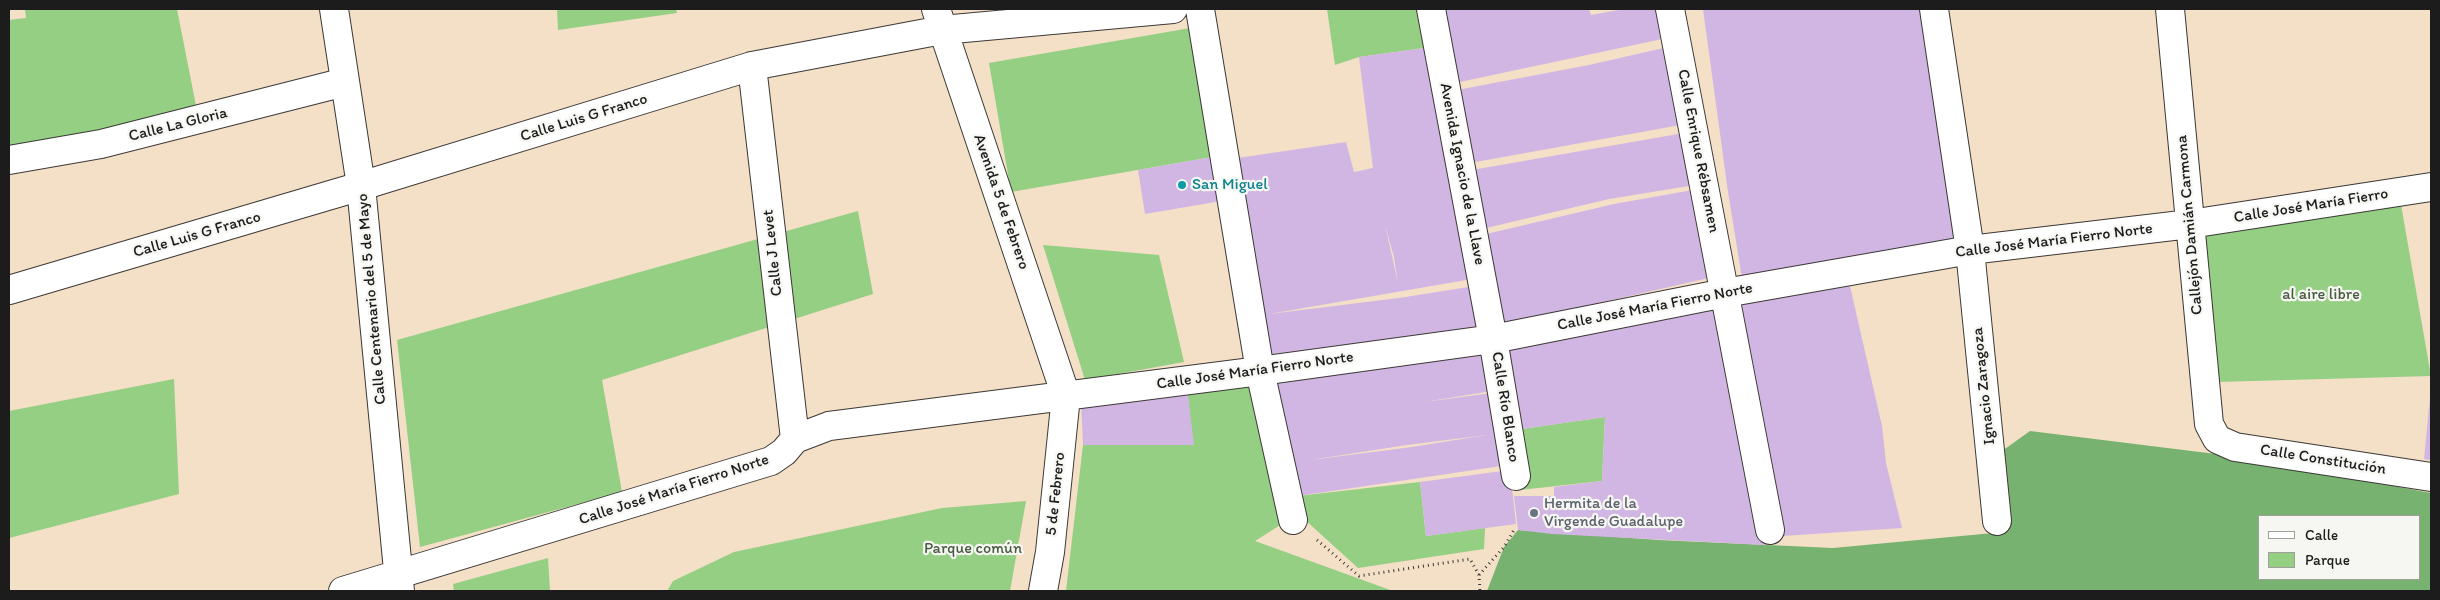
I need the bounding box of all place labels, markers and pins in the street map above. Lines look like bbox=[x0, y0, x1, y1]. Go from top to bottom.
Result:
place label: San Miguel bbox=[1192, 175, 1268, 195]
marker: San Miguel bbox=[1176, 179, 1188, 191]
place label: Hermita de la Virgende Guadalupe bbox=[1544, 494, 1683, 532]
marker: Hermita de la Virgende Guadalupe bbox=[1528, 507, 1540, 519]

